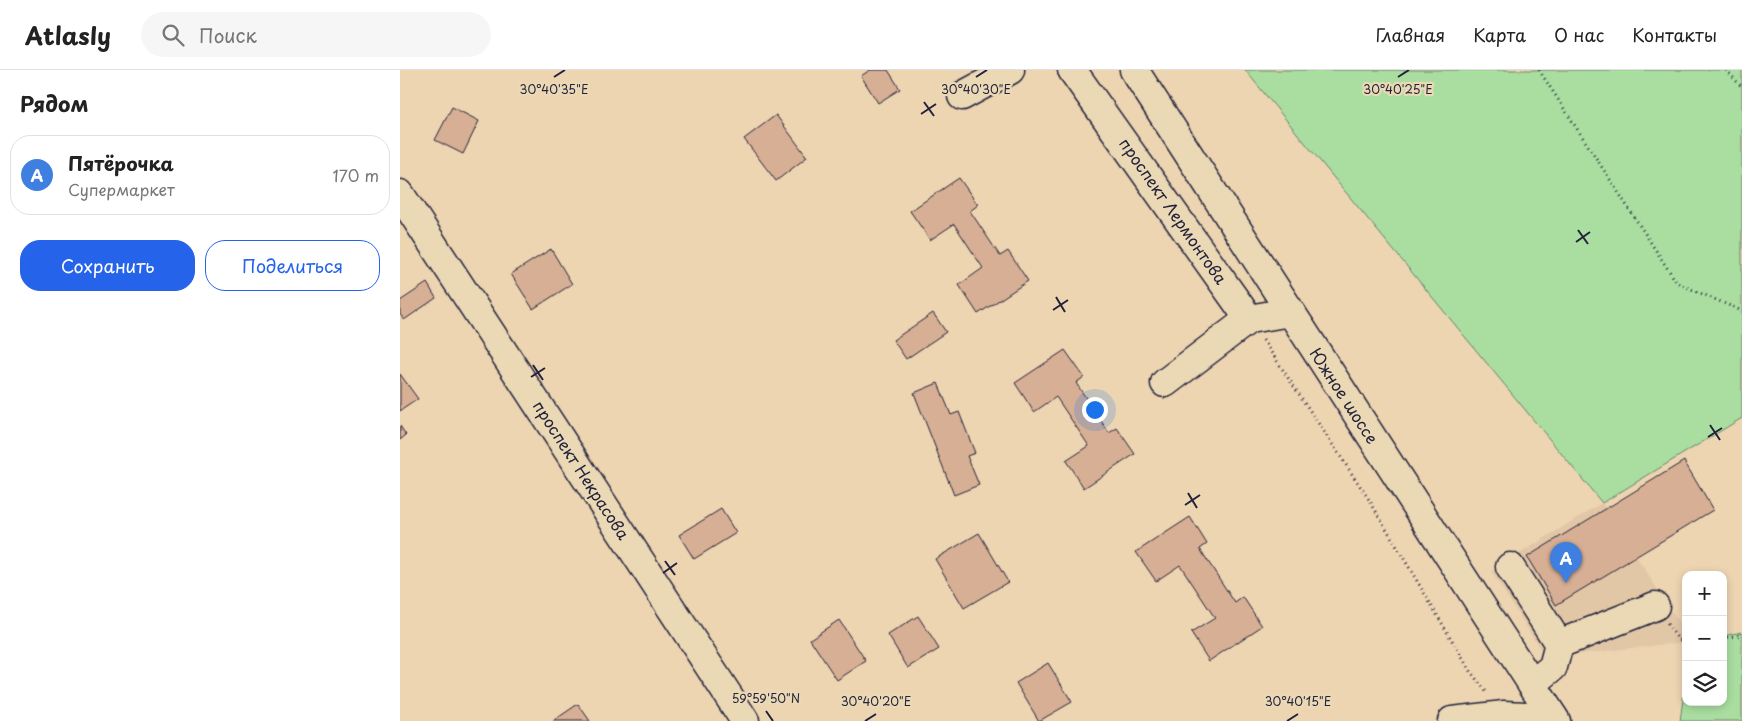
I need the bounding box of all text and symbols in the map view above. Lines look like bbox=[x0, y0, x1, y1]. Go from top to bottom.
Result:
search box bbox=[141, 12, 491, 57]
text: Atlasly bbox=[25, 17, 111, 53]
icon: search bbox=[159, 21, 187, 49]
text: Поиск bbox=[199, 21, 257, 49]
text: Главная bbox=[1376, 21, 1445, 48]
text: Карта bbox=[1473, 21, 1526, 48]
text: О нас bbox=[1554, 21, 1604, 48]
text: Контакты bbox=[1632, 21, 1717, 48]
text: 30°40'35"E bbox=[520, 80, 588, 98]
text: 30°40'30"E bbox=[941, 80, 1011, 98]
text: 30°40'25"E bbox=[1363, 80, 1433, 98]
text: Рядом bbox=[20, 87, 88, 119]
street label: проспект Лермонтова bbox=[1114, 132, 1234, 289]
text: Пятёрочка bbox=[68, 149, 174, 177]
text: A bbox=[31, 163, 43, 187]
text: 170 m bbox=[333, 163, 379, 187]
text: Супермаркет bbox=[68, 177, 175, 201]
button: Сохранить bbox=[20, 240, 195, 291]
button: Поделиться bbox=[205, 240, 380, 291]
street label: Южное шоссе bbox=[1305, 343, 1385, 448]
street label: проспект Некрасова bbox=[528, 395, 636, 544]
your location bbox=[1082, 397, 1108, 423]
pin: A bbox=[1550, 542, 1582, 583]
map controls bbox=[1682, 571, 1727, 706]
button: + bbox=[1682, 571, 1727, 616]
button: − bbox=[1682, 616, 1727, 661]
button: layers bbox=[1682, 661, 1727, 706]
text: 59°59'50"N bbox=[732, 689, 800, 707]
text: 30°40'20"E bbox=[841, 692, 911, 710]
text: 30°40'15"E bbox=[1265, 692, 1331, 710]

